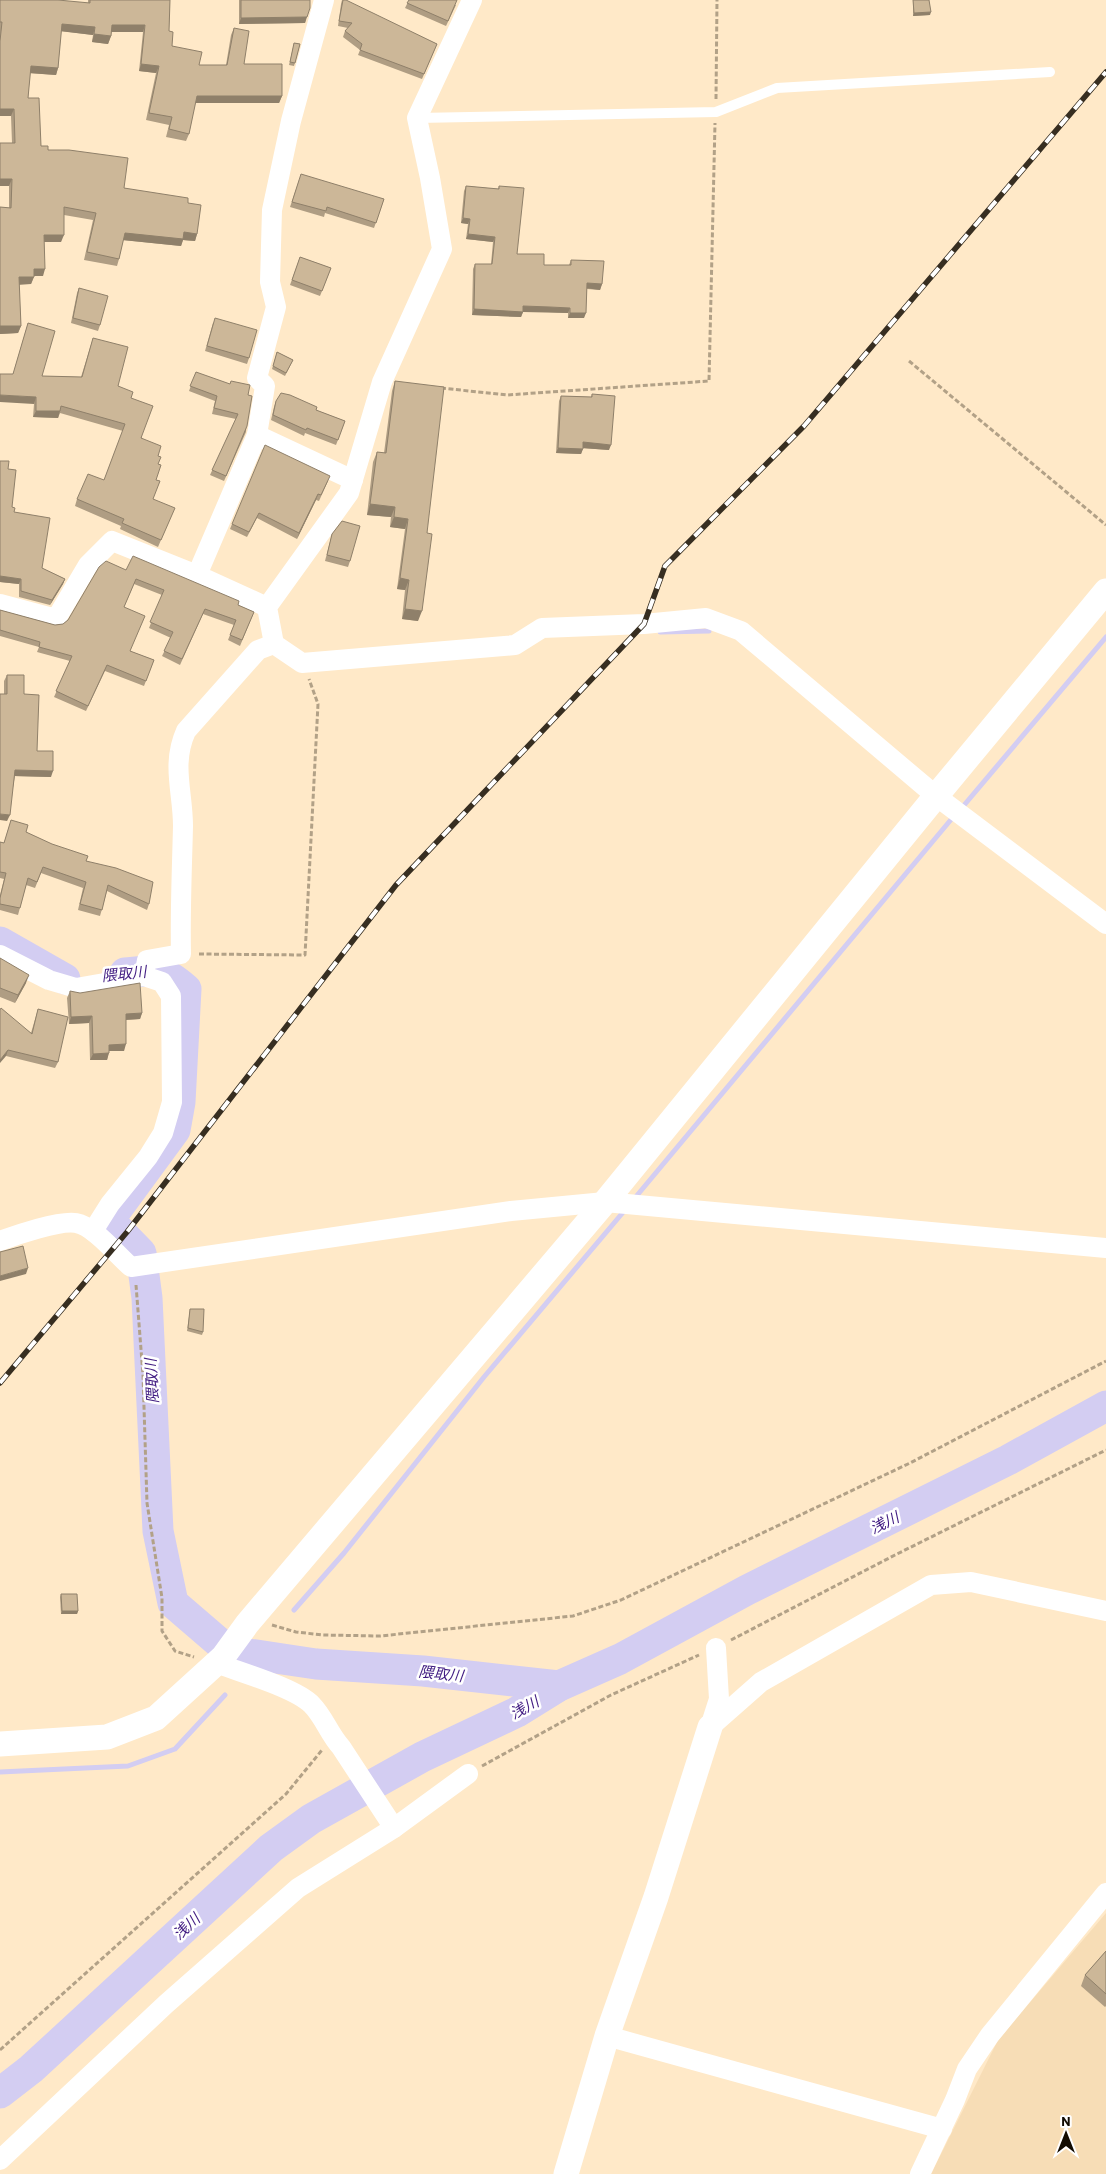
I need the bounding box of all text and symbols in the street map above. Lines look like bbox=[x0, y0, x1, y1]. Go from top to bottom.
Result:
water label: 隈取川 bbox=[101, 961, 149, 984]
water label: 隈取川 bbox=[141, 1356, 161, 1404]
water label: 浅川 bbox=[867, 1506, 903, 1537]
water label: 隈取川 bbox=[418, 1662, 466, 1685]
water label: 浅川 bbox=[507, 1691, 543, 1722]
water label: 浅川 bbox=[169, 1908, 205, 1943]
north arrow bbox=[1041, 2109, 1091, 2159]
text: N bbox=[1061, 2112, 1071, 2129]

